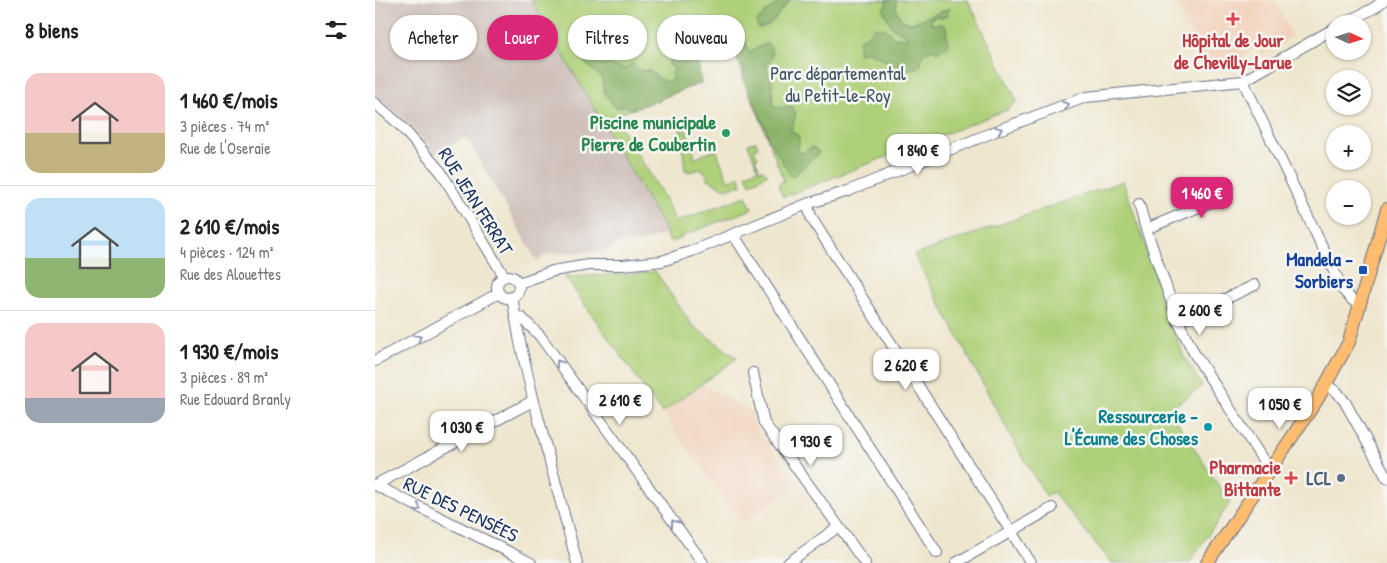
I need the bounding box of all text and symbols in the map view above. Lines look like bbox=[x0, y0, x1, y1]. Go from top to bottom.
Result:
marker: Hôpital de Jour de Chevilly-Larue bbox=[1226, 12, 1240, 26]
chip: Acheter bbox=[390, 15, 477, 60]
chip: Louer bbox=[487, 15, 558, 60]
chip: Filtres bbox=[568, 15, 647, 60]
chip: Nouveau bbox=[657, 15, 745, 60]
north arrow bbox=[1326, 15, 1371, 60]
map controls bbox=[1326, 15, 1371, 225]
text: 8 biens bbox=[25, 16, 78, 45]
icon: filters bbox=[322, 16, 350, 44]
place label: Hôpital de Jour de Chevilly-Larue bbox=[1174, 27, 1292, 76]
park label: Parc départemental du Petit-le-Roy bbox=[770, 60, 907, 108]
button: layers bbox=[1326, 70, 1371, 115]
text: 1 460 €/mois bbox=[180, 86, 277, 115]
icon: home bbox=[65, 93, 125, 153]
one-way arrow bbox=[1061, 101, 1069, 111]
place label: Piscine municipale Pierre de Coubertin bbox=[581, 109, 716, 157]
text: 3 pièces · 74 m² bbox=[180, 115, 269, 137]
button: + bbox=[1326, 125, 1371, 170]
one-way arrow bbox=[994, 126, 1003, 136]
marker: Piscine municipale Pierre de Coubertin bbox=[720, 127, 732, 139]
pin: 1 840 € bbox=[872, 134, 964, 176]
text: Rue de l'Oseraie bbox=[180, 137, 271, 159]
text: 1 840 € bbox=[898, 139, 938, 161]
street label: RUE JEAN FERRAT bbox=[433, 142, 520, 261]
pin: 1 460 € bbox=[1156, 176, 1248, 219]
button: − bbox=[1326, 180, 1371, 225]
text: 1 460 € bbox=[1182, 182, 1222, 204]
text: 2 610 €/mois bbox=[180, 212, 279, 241]
icon: home bbox=[65, 218, 125, 278]
text: 4 pièces · 124 m² bbox=[180, 241, 273, 263]
place label: Mandela - Sorbiers bbox=[1286, 246, 1354, 294]
text: Rue des Alouettes bbox=[180, 263, 281, 285]
marker: Mandela - Sorbiers bbox=[1357, 264, 1369, 276]
pin: 2 600 € bbox=[1154, 294, 1246, 336]
text: 2 600 € bbox=[1178, 299, 1222, 321]
one-way arrow bbox=[412, 334, 421, 344]
text: 1 930 €/mois bbox=[180, 337, 278, 366]
icon: home bbox=[65, 343, 125, 403]
pin: 2 620 € bbox=[860, 348, 952, 391]
text: 2 620 € bbox=[884, 354, 928, 376]
one-way arrow bbox=[556, 359, 565, 369]
text: 3 pièces · 89 m² bbox=[180, 366, 268, 388]
pin: 2 610 € bbox=[574, 384, 666, 426]
text: Rue Edouard Branly bbox=[180, 388, 291, 410]
pin: 1 050 € bbox=[1234, 388, 1326, 430]
text: 2 610 € bbox=[599, 389, 641, 411]
text: 1 050 € bbox=[1259, 393, 1301, 415]
place label: Ressourcerie - L'Écume des Choses bbox=[1065, 403, 1199, 451]
pin: 1 030 € bbox=[416, 410, 508, 453]
text: 1 030 € bbox=[441, 416, 483, 438]
marker: Ressourcerie - L'Écume des Choses bbox=[1202, 421, 1214, 433]
pin: 1 930 € bbox=[765, 424, 857, 467]
text: 1 930 € bbox=[790, 430, 832, 452]
place label: Pharmacie Bittante bbox=[1210, 454, 1281, 502]
place label: LCL bbox=[1306, 465, 1331, 491]
street label: RUE DES PENSÉES bbox=[399, 470, 523, 548]
marker: Pharmacie Bittante bbox=[1285, 472, 1297, 484]
marker: LCL bbox=[1335, 472, 1347, 484]
one-way arrow bbox=[413, 501, 422, 512]
one-way arrow bbox=[671, 520, 681, 529]

